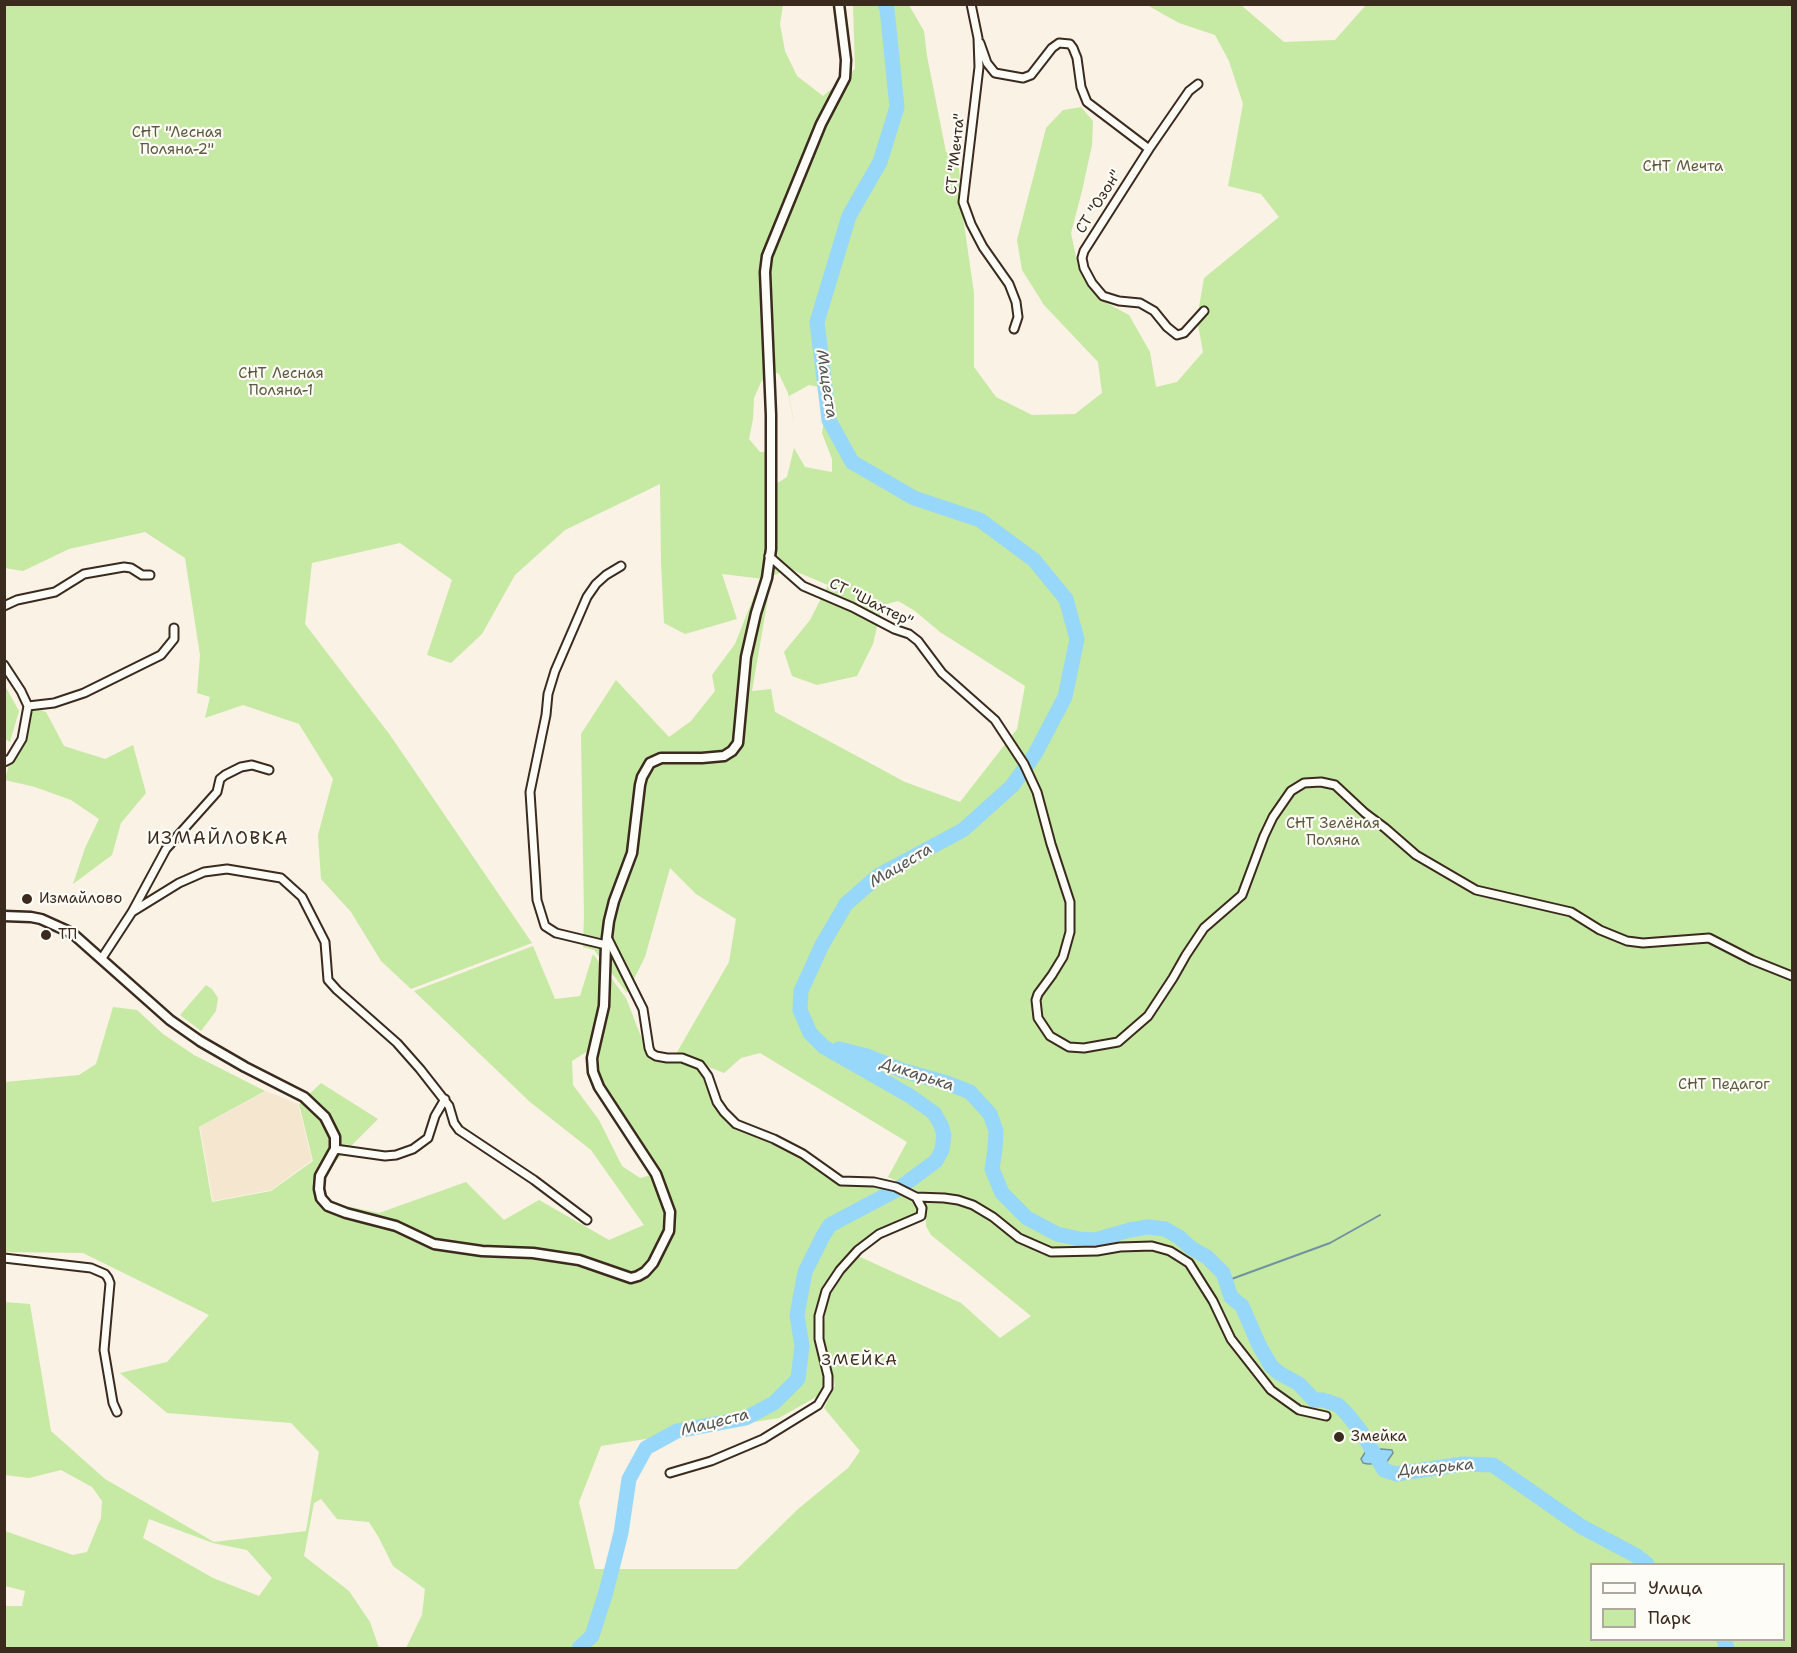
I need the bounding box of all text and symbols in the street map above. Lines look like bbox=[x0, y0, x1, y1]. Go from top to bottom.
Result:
street label: СТ "Мечта" bbox=[943, 112, 969, 196]
park label: СНТ "Лесная Поляна-2" bbox=[132, 124, 222, 159]
park label: СНТ Мечта bbox=[1643, 158, 1723, 176]
street label: СТ "Озон" bbox=[1072, 167, 1126, 237]
water label: Мацеста bbox=[811, 348, 841, 420]
park label: СНТ Лесная Поляна-1 bbox=[238, 365, 324, 400]
street label: СТ "Шахтер" bbox=[826, 575, 916, 631]
park label: СНТ Зелёная Поляна bbox=[1286, 815, 1380, 850]
district label: ИЗМАЙЛОВКА bbox=[147, 828, 289, 850]
water label: Мацеста bbox=[866, 840, 936, 892]
place label: Измайлово bbox=[39, 890, 122, 908]
marker: Измайлово bbox=[20, 892, 34, 906]
place label: ТП bbox=[58, 926, 77, 944]
marker: ТП bbox=[39, 928, 53, 942]
water label: Дикарька bbox=[878, 1054, 956, 1096]
park label: СНТ Педагог bbox=[1678, 1076, 1770, 1094]
district label: ЗМЕЙКА bbox=[822, 1351, 898, 1371]
water label: Мацеста bbox=[679, 1405, 751, 1441]
place label: Змейка bbox=[1351, 1428, 1407, 1446]
marker: Змейка bbox=[1332, 1430, 1346, 1444]
water label: Дикарька bbox=[1397, 1455, 1475, 1481]
legend bbox=[1590, 1563, 1785, 1641]
text: Улица bbox=[1648, 1576, 1702, 1600]
text: Парк bbox=[1648, 1606, 1691, 1630]

